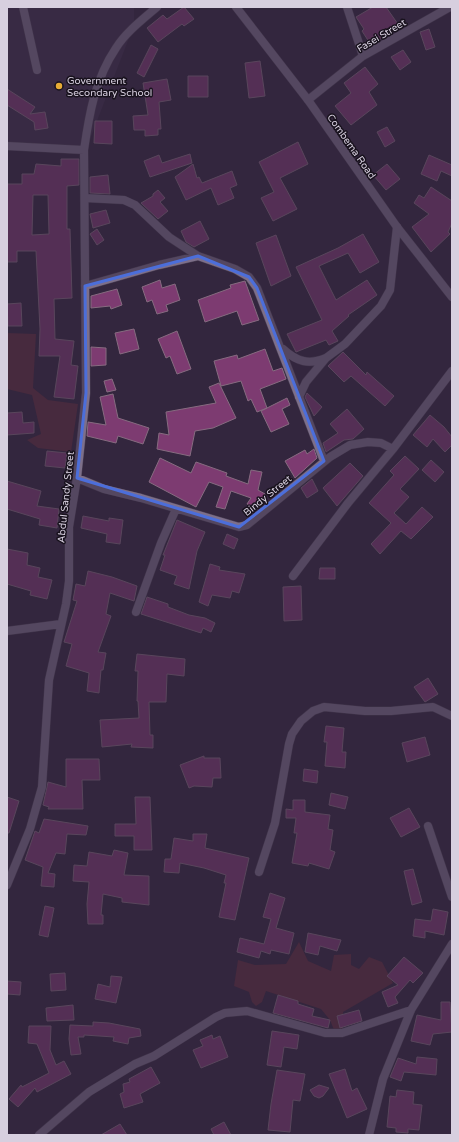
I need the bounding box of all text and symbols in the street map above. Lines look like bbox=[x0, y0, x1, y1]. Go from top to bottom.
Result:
street label: Fasei Street bbox=[355, 16, 408, 55]
place label: Government Secondary School bbox=[67, 75, 152, 99]
marker: Government Secondary School bbox=[54, 81, 64, 91]
street label: Combema Road bbox=[324, 112, 378, 181]
street label: Abdul Sandy Street bbox=[55, 451, 77, 543]
street label: Bindy Street bbox=[241, 473, 294, 519]

